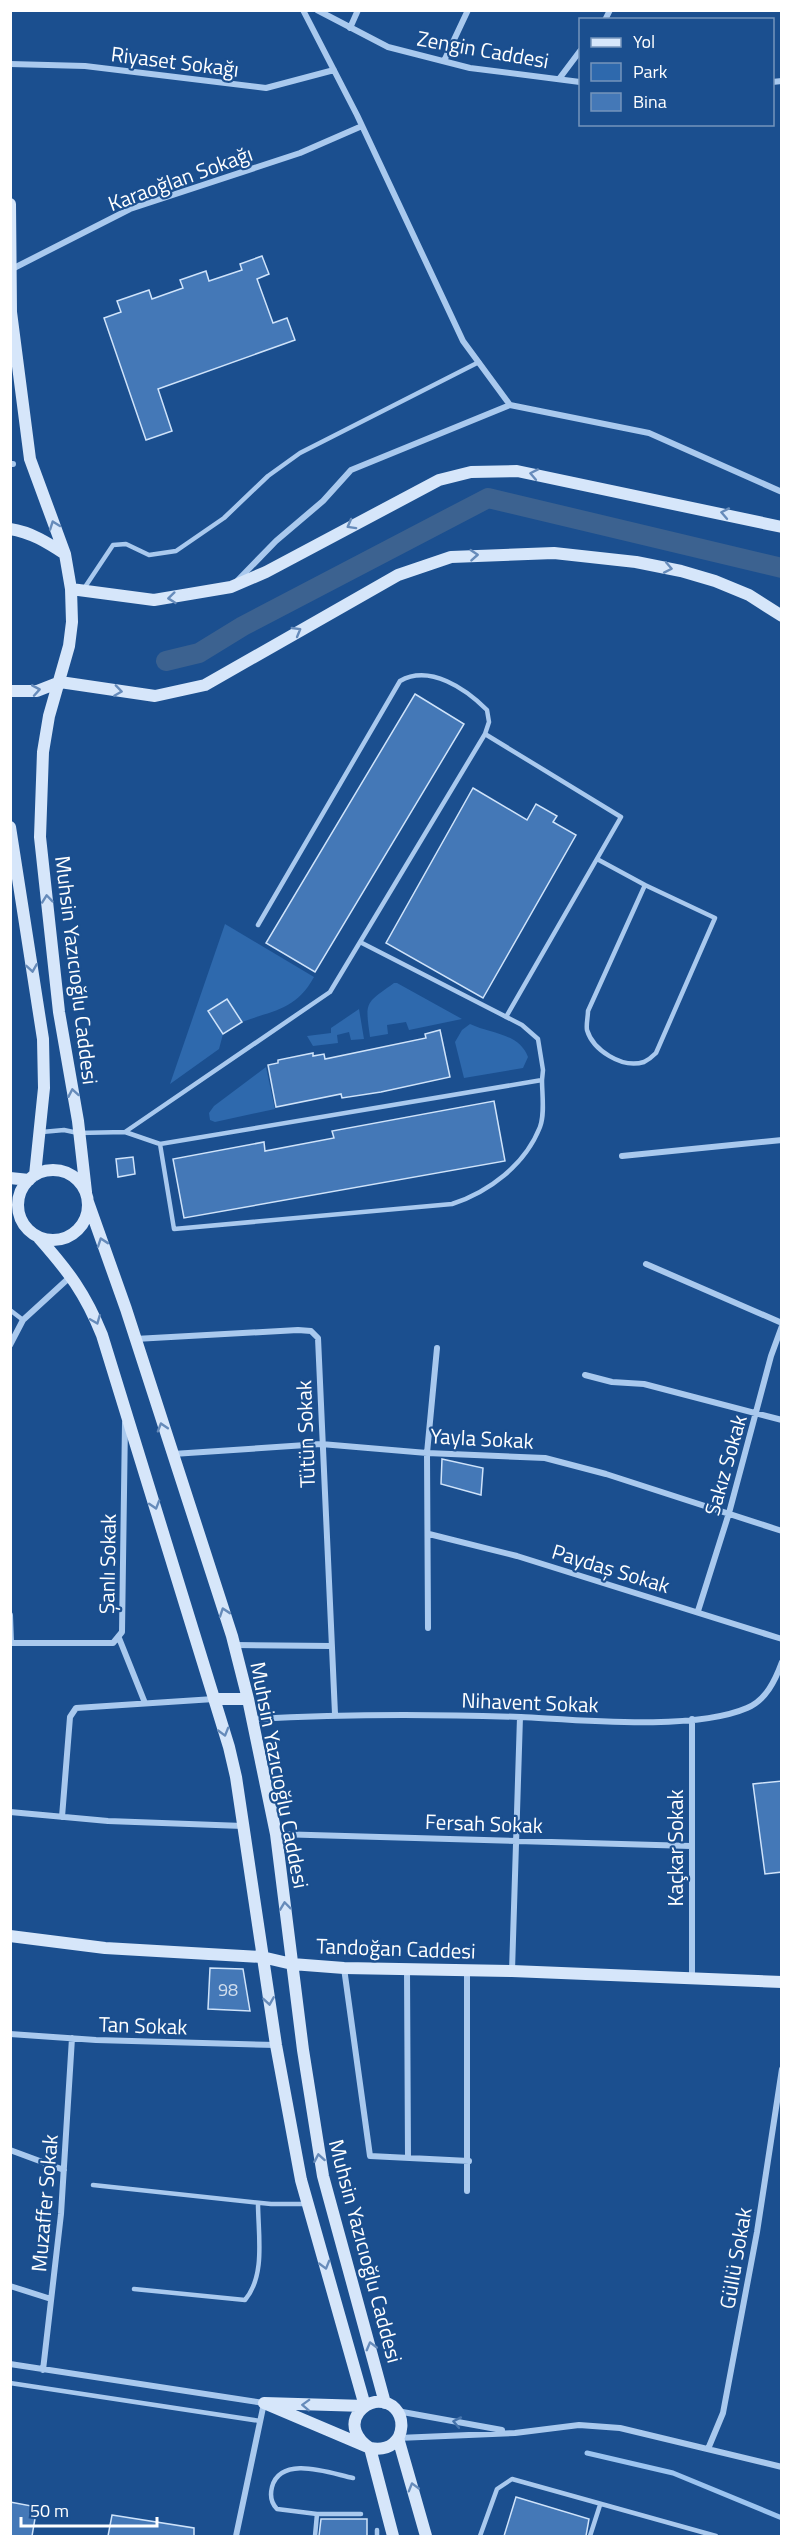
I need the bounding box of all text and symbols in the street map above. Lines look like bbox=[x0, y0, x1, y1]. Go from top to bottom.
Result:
legend bbox=[579, 18, 774, 126]
street label: Zengin Caddesi bbox=[415, 22, 551, 76]
text: Yol bbox=[633, 28, 655, 55]
street label: Riyaset Sokağı bbox=[109, 37, 241, 85]
text: Park bbox=[633, 58, 668, 85]
text: Bina bbox=[633, 88, 667, 115]
street label: Karaoğlan Sokağı bbox=[103, 137, 257, 219]
one-way arrow bbox=[529, 469, 539, 482]
one-way arrow bbox=[720, 507, 730, 520]
one-way arrow bbox=[347, 518, 357, 529]
one-way arrow bbox=[49, 520, 61, 531]
one-way arrow bbox=[470, 549, 479, 562]
one-way arrow bbox=[663, 561, 673, 574]
one-way arrow bbox=[168, 591, 177, 604]
one-way arrow bbox=[291, 627, 301, 638]
one-way arrow bbox=[31, 684, 41, 697]
one-way arrow bbox=[113, 684, 123, 696]
street label: Muhsin Yazıcıoğlu Caddesi bbox=[47, 854, 107, 1086]
one-way arrow bbox=[41, 895, 54, 904]
one-way arrow bbox=[26, 963, 38, 972]
one-way arrow bbox=[67, 1088, 80, 1098]
one-way arrow bbox=[97, 1237, 110, 1248]
one-way arrow bbox=[89, 1313, 101, 1324]
street label: Tütün Sokak bbox=[287, 1380, 323, 1488]
street label: Sakız Sokak bbox=[695, 1411, 755, 1519]
street label: Yayla Sokak bbox=[429, 1419, 535, 1457]
one-way arrow bbox=[157, 1422, 170, 1433]
one-way arrow bbox=[148, 1499, 160, 1510]
street label: Şanlı Sokak bbox=[90, 1514, 124, 1614]
street label: Paydaş Sokak bbox=[548, 1535, 674, 1601]
one-way arrow bbox=[219, 1607, 231, 1618]
street label: Muhsin Yazıcıoğlu Caddesi bbox=[242, 1659, 318, 1891]
street label: Nihavent Sokak bbox=[461, 1684, 599, 1720]
one-way arrow bbox=[217, 1726, 229, 1737]
street label: Kaçkar Sokak bbox=[659, 1789, 691, 1907]
street label: Fersah Sokak bbox=[425, 1805, 543, 1841]
one-way arrow bbox=[279, 1901, 292, 1910]
street label: Tandoğan Caddesi bbox=[316, 1929, 476, 1967]
house number: 98 bbox=[218, 1976, 238, 2003]
one-way arrow bbox=[262, 1996, 274, 2006]
street label: Tan Sokak bbox=[98, 2007, 188, 2043]
street label: Muzaffer Sokak bbox=[22, 2133, 66, 2273]
street label: Muhsin Yazıcıoğlu Caddesi bbox=[321, 2136, 411, 2366]
one-way arrow bbox=[313, 2153, 326, 2163]
street label: Güllü Sokak bbox=[710, 2205, 760, 2311]
one-way arrow bbox=[318, 2259, 330, 2270]
one-way arrow bbox=[365, 2341, 378, 2351]
one-way arrow bbox=[302, 2398, 311, 2411]
one-way arrow bbox=[453, 2416, 463, 2429]
one-way arrow bbox=[407, 2482, 420, 2492]
scale bar bbox=[21, 2490, 158, 2528]
text: 50 m bbox=[30, 2497, 69, 2524]

